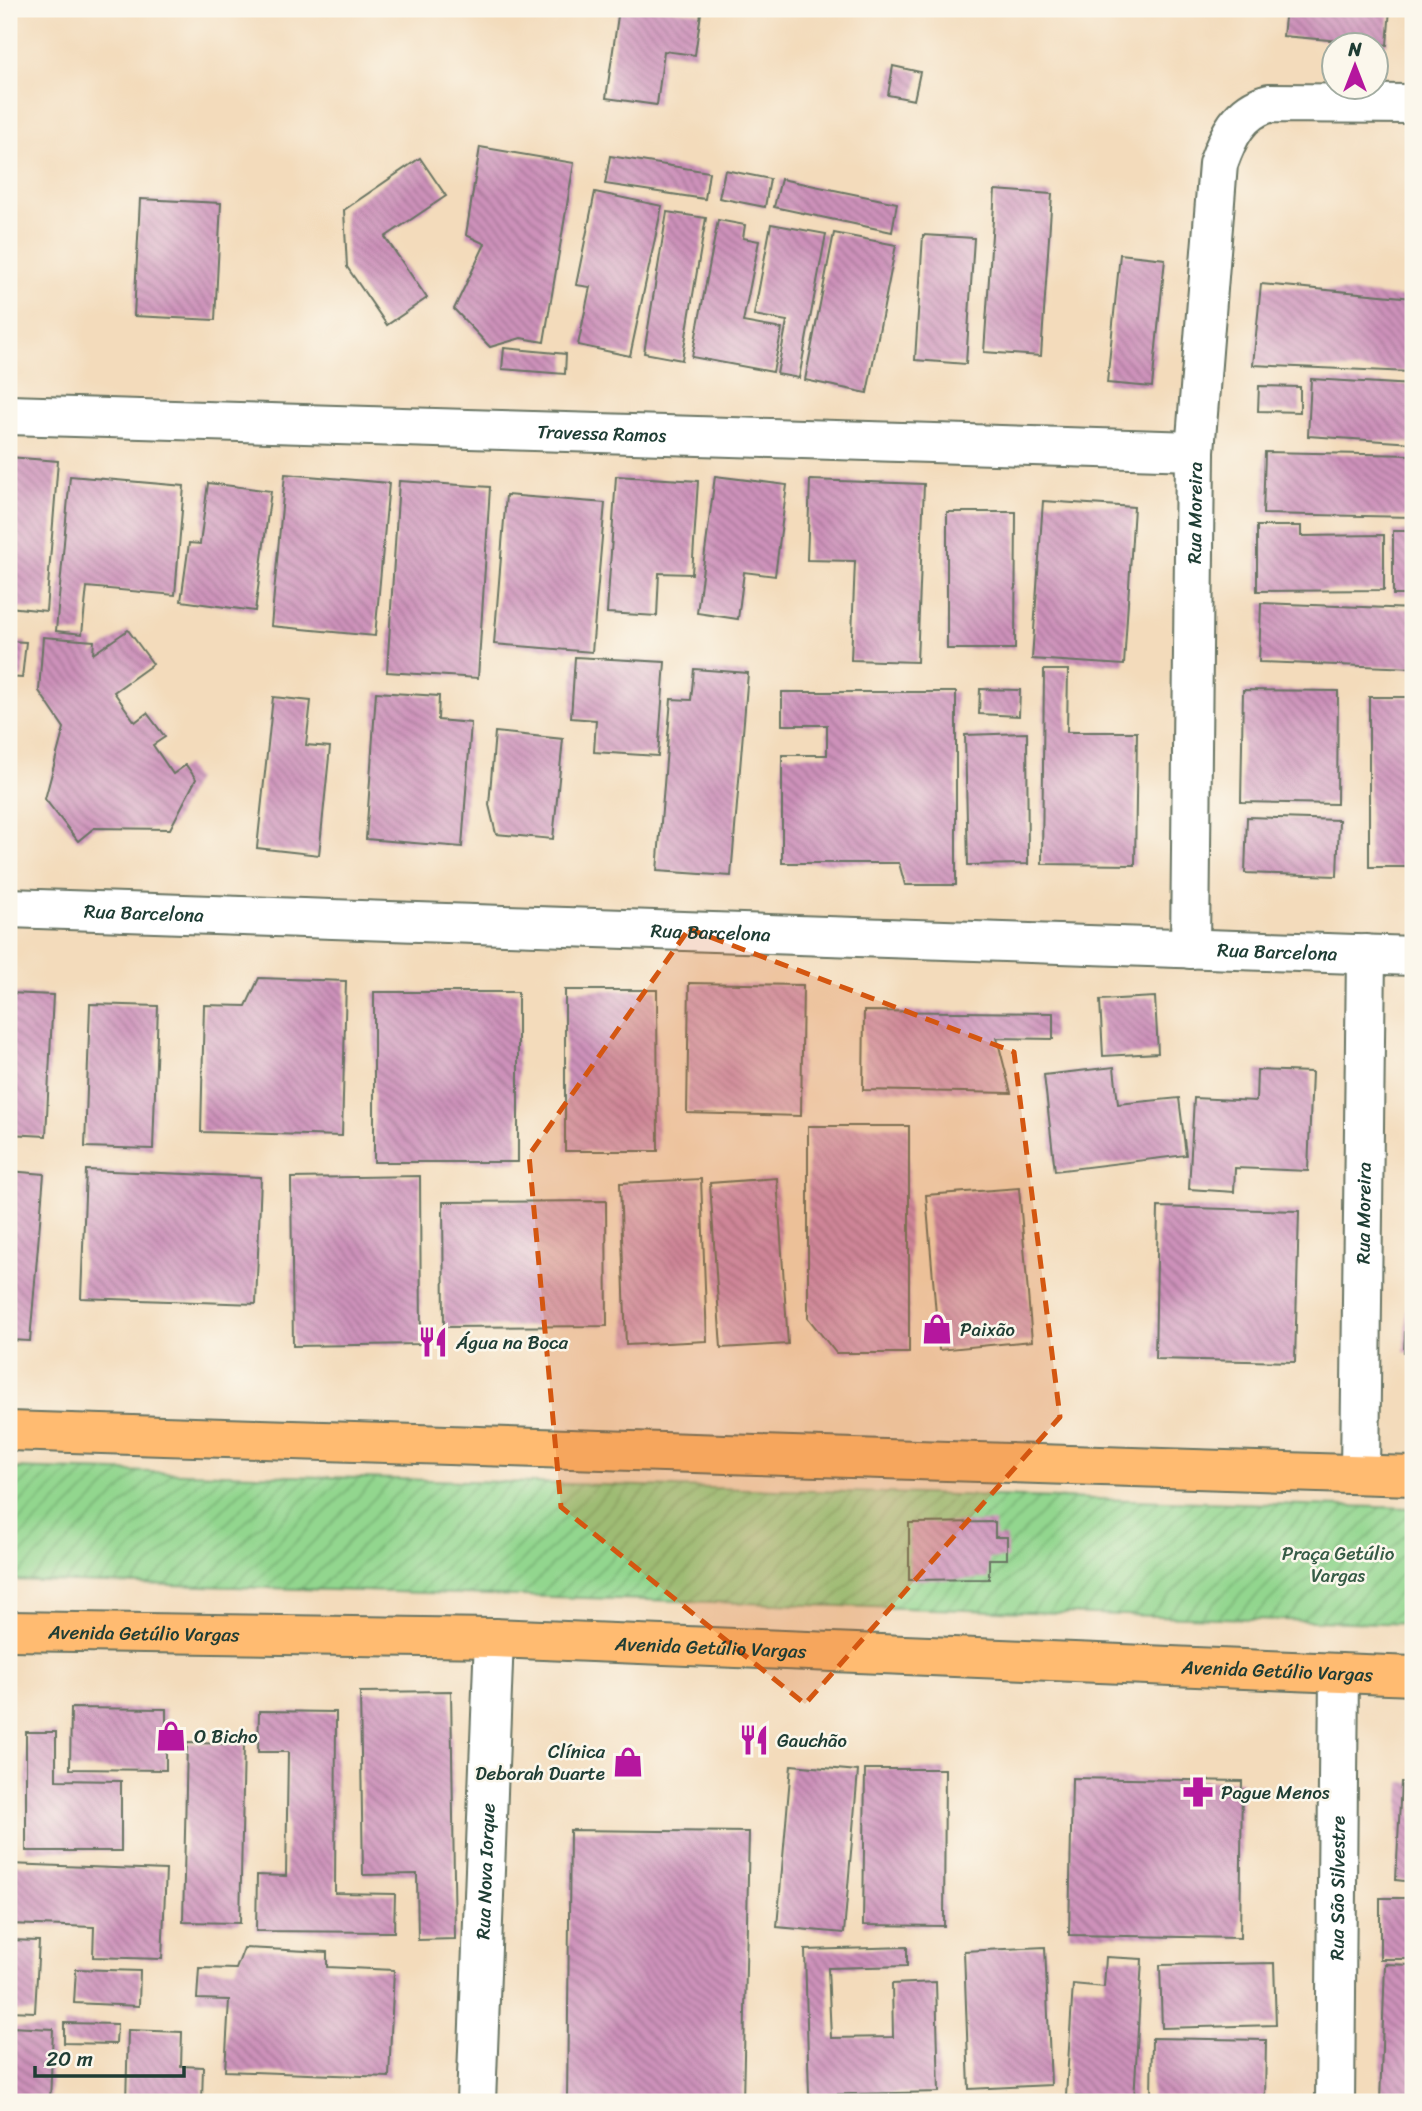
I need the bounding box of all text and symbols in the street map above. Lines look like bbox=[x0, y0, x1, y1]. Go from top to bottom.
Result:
north arrow bbox=[1320, 32, 1390, 102]
text: N bbox=[1347, 33, 1362, 66]
street label: Travessa Ramos bbox=[537, 415, 667, 451]
street label: Rua Moreira bbox=[1177, 461, 1211, 564]
street label: Rua Barcelona bbox=[83, 894, 205, 931]
street label: Rua Barcelona bbox=[650, 913, 772, 951]
street label: Rua Barcelona bbox=[1217, 933, 1338, 970]
street label: Rua Moreira bbox=[1346, 1161, 1380, 1264]
shop icon: Paixão bbox=[920, 1312, 954, 1346]
place label: Paixão bbox=[960, 1313, 1015, 1346]
restaurant icon: Água na Boca bbox=[416, 1325, 450, 1359]
place label: Água na Boca bbox=[455, 1326, 569, 1359]
park label: Praça Getúlio Vargas bbox=[1282, 1537, 1395, 1592]
street label: Avenida Getúlio Vargas bbox=[47, 1615, 240, 1651]
street label: Avenida Getúlio Vargas bbox=[613, 1626, 807, 1667]
street label: Avenida Getúlio Vargas bbox=[1180, 1650, 1374, 1691]
shop icon: O Bicho bbox=[154, 1719, 188, 1753]
place label: O Bicho bbox=[194, 1720, 258, 1753]
restaurant icon: Gauchão bbox=[737, 1723, 771, 1757]
place label: Gauchão bbox=[777, 1724, 847, 1757]
place label: Clínica Deborah Duarte bbox=[475, 1735, 605, 1790]
shop icon: Clínica Deborah Duarte bbox=[611, 1745, 645, 1779]
pharmacy icon: Pague Menos bbox=[1181, 1775, 1215, 1809]
place label: Pague Menos bbox=[1221, 1776, 1330, 1809]
street label: Rua Nova Iorque bbox=[466, 1802, 504, 1940]
street label: Rua São Silvestre bbox=[1320, 1816, 1354, 1960]
scale bar bbox=[35, 2034, 184, 2078]
text: 20 m bbox=[46, 2040, 93, 2078]

